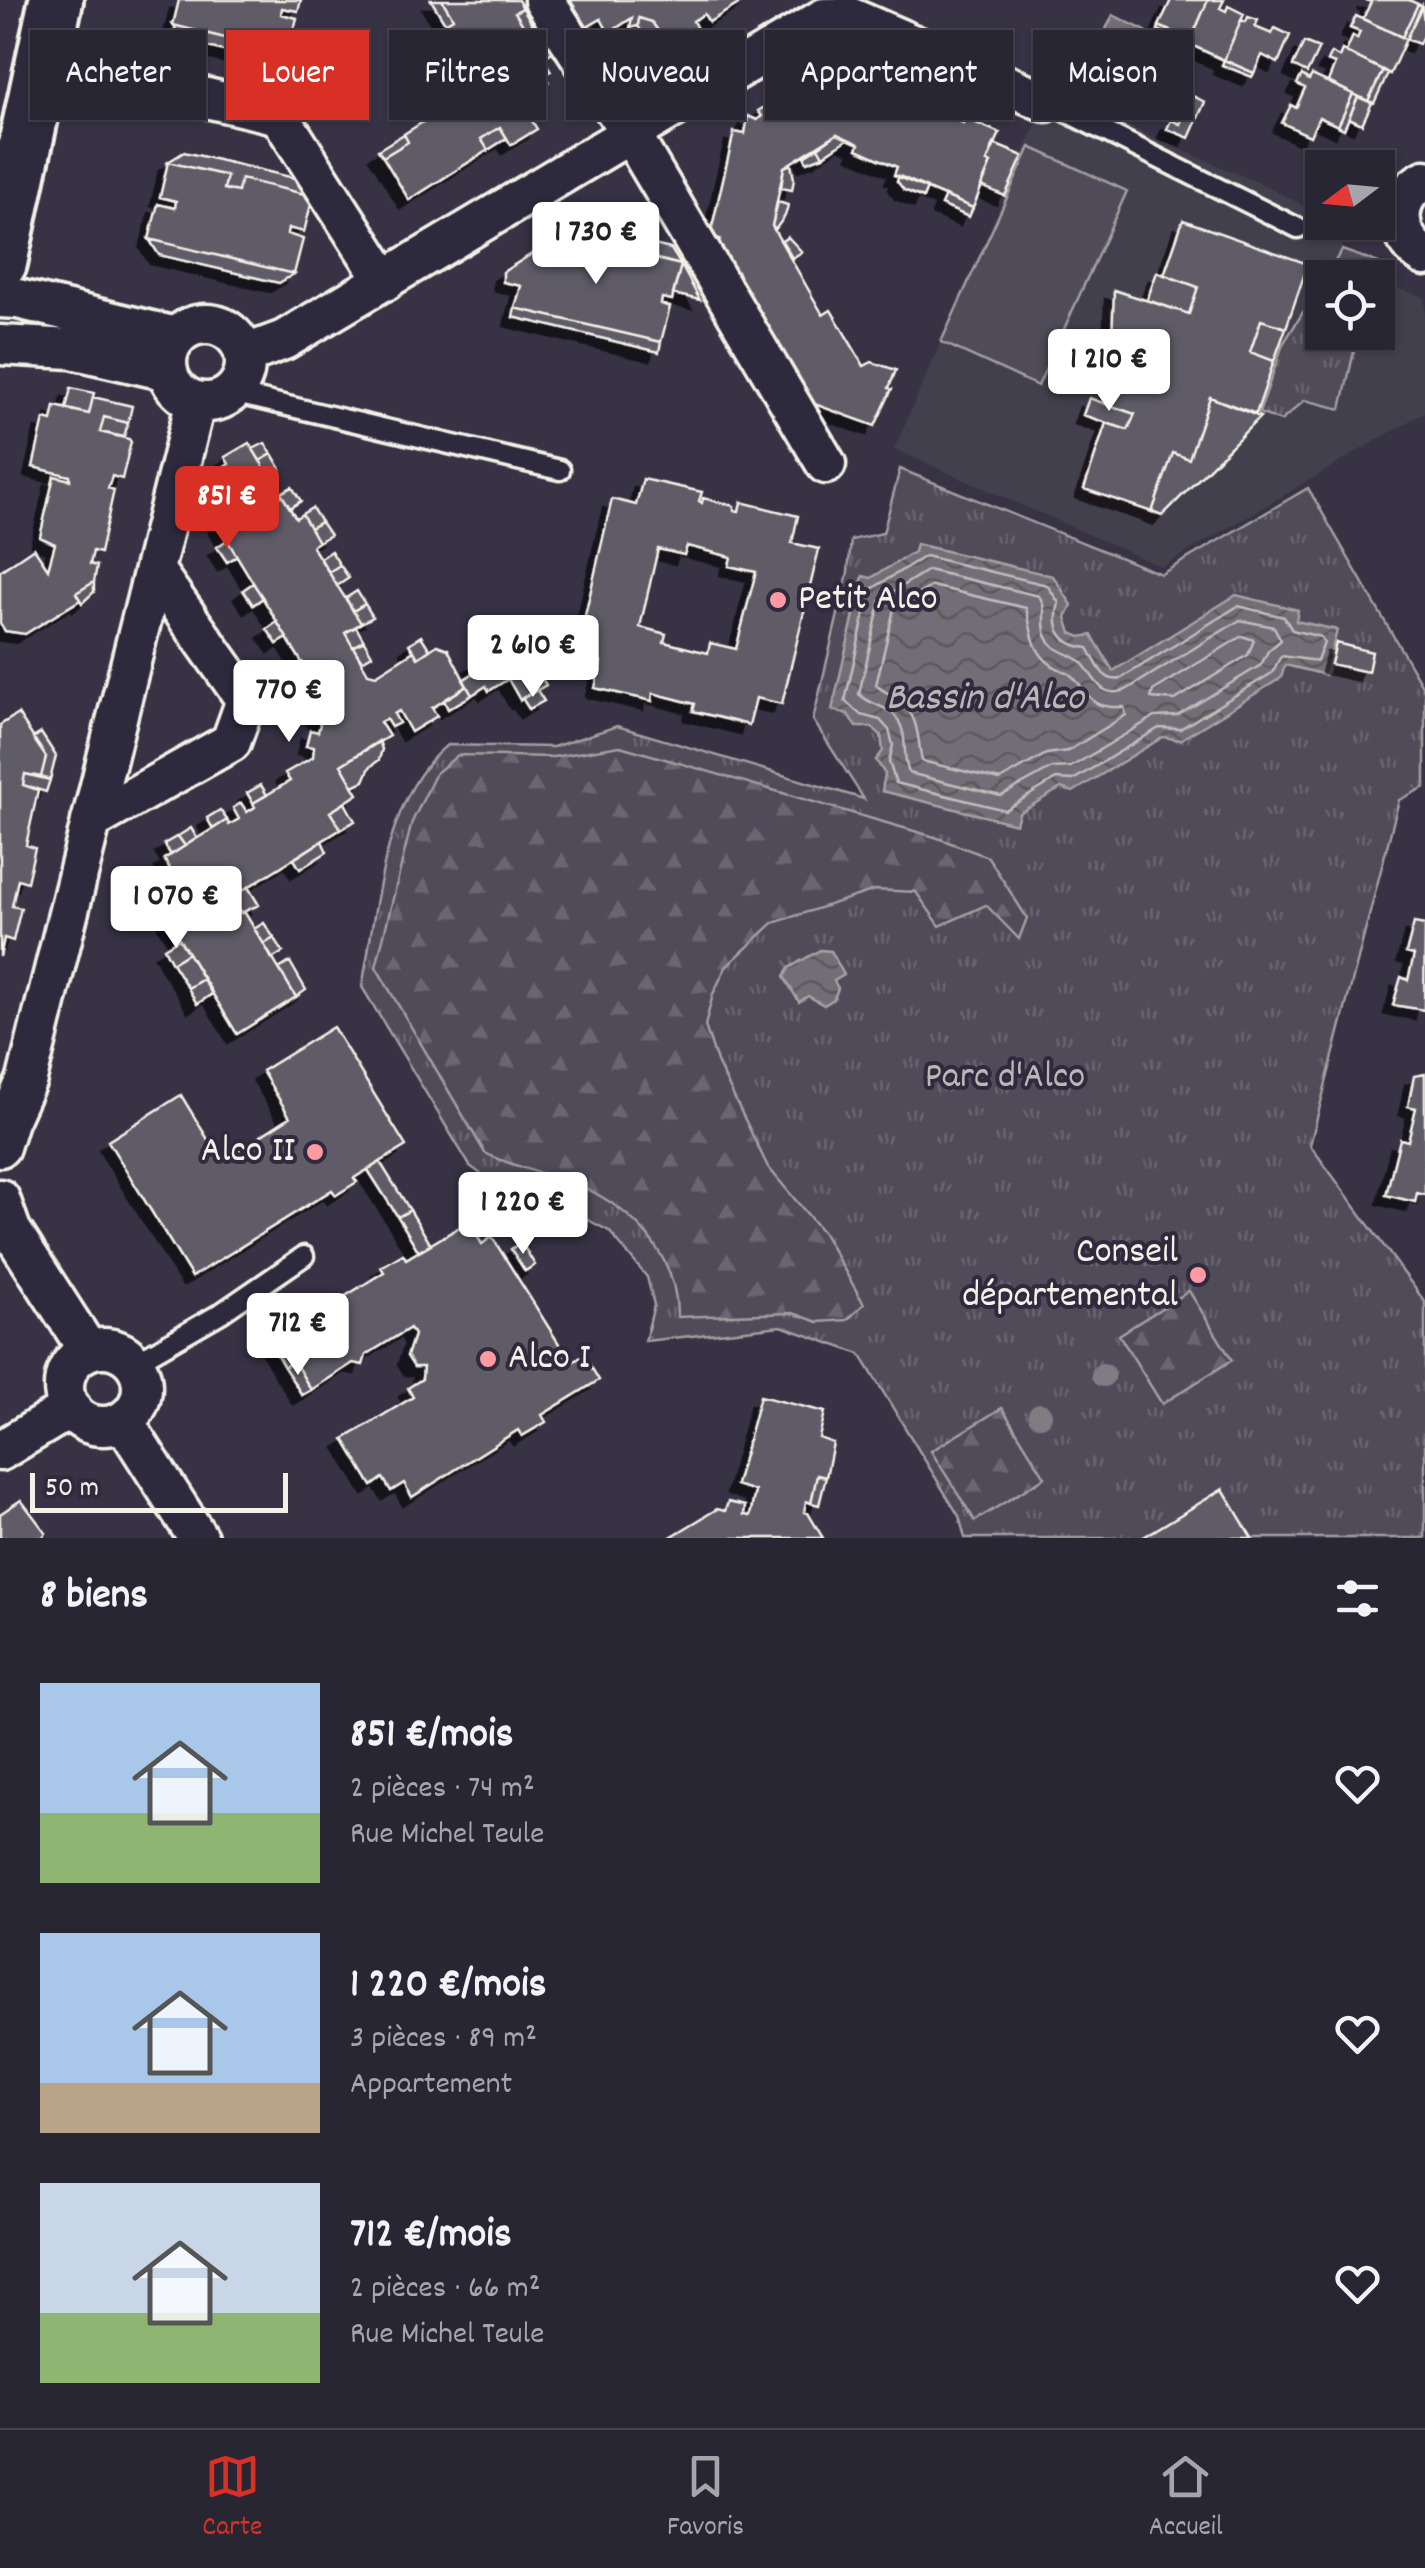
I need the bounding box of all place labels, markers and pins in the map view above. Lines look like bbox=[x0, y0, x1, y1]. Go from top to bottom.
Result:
pin: 1 730 € bbox=[504, 202, 688, 287]
pin: 1 210 € bbox=[1017, 329, 1201, 414]
pin: 851 € bbox=[157, 466, 297, 551]
place label: Petit Alco bbox=[798, 573, 938, 628]
marker: Petit Alco bbox=[767, 589, 789, 611]
pin: 2 610 € bbox=[441, 615, 625, 700]
pin: 770 € bbox=[219, 660, 359, 745]
pin: 1 070 € bbox=[84, 866, 268, 951]
place label: Alco II bbox=[201, 1125, 295, 1180]
marker: Alco II bbox=[304, 1141, 326, 1163]
pin: 1 220 € bbox=[431, 1172, 615, 1257]
place label: Conseil départemental bbox=[962, 1226, 1178, 1325]
marker: Conseil départemental bbox=[1187, 1264, 1209, 1286]
pin: 712 € bbox=[228, 1293, 368, 1378]
place label: Alco I bbox=[508, 1332, 591, 1387]
marker: Alco I bbox=[477, 1348, 499, 1370]

